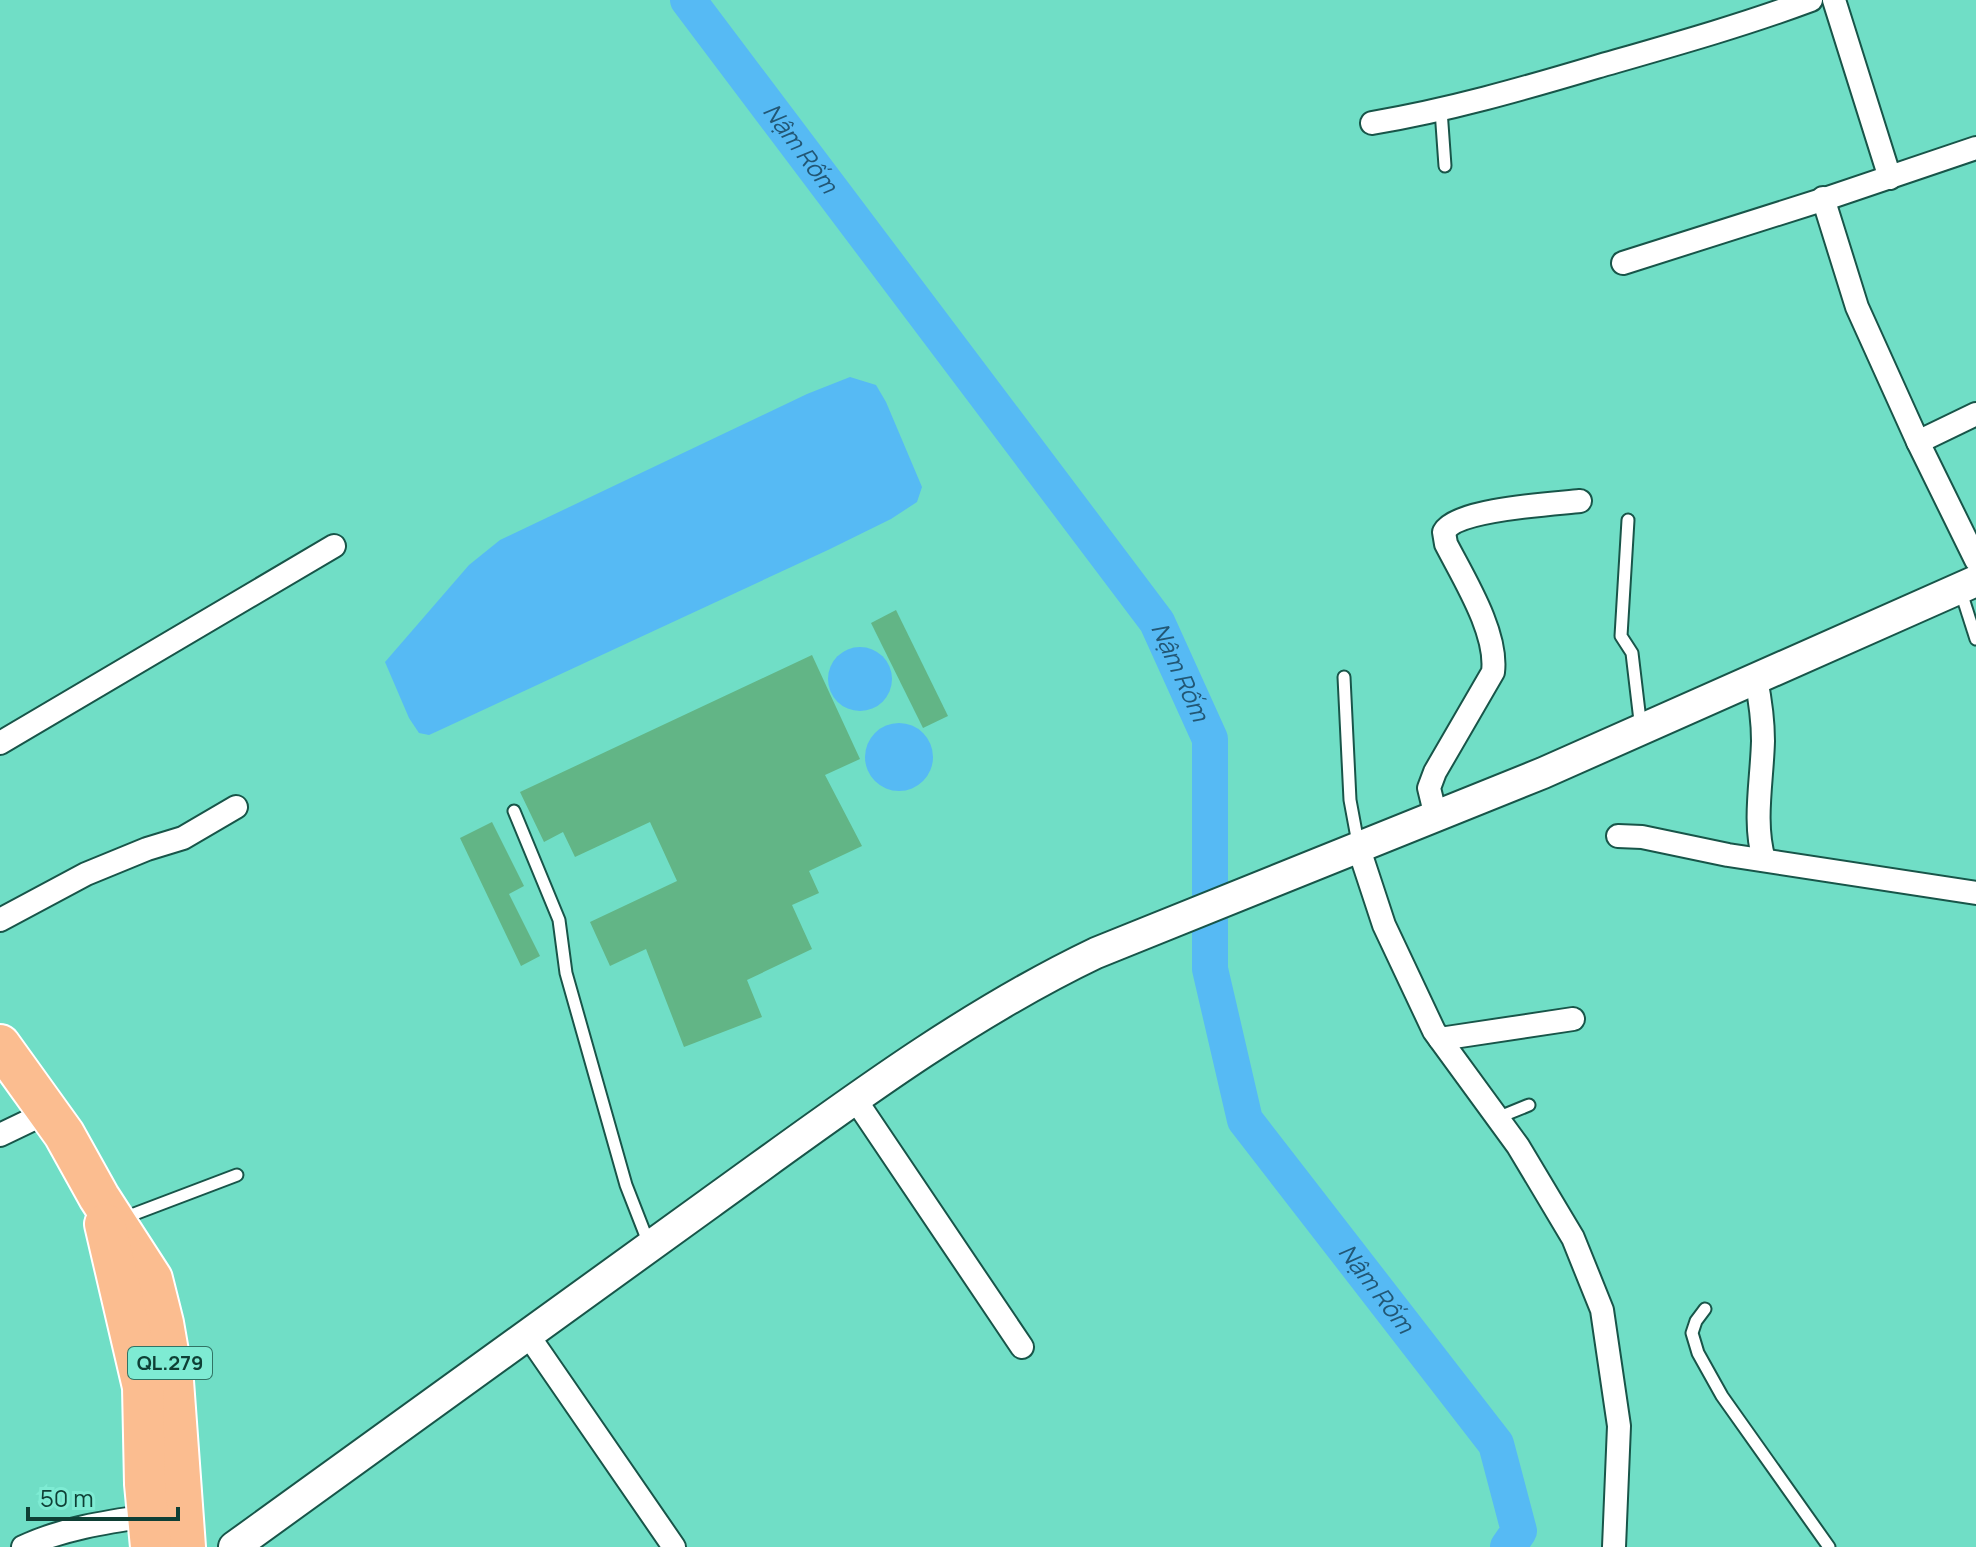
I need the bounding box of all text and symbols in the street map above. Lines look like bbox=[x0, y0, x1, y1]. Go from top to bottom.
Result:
water label: Nậm Rốm bbox=[757, 96, 847, 201]
water label: Nậm Rốm bbox=[1144, 617, 1218, 727]
water label: Nậm Rốm bbox=[1332, 1236, 1423, 1341]
road number: QL.279 bbox=[128, 1347, 212, 1379]
scale bar bbox=[28, 1471, 178, 1521]
text: 50 m bbox=[40, 1481, 94, 1514]

